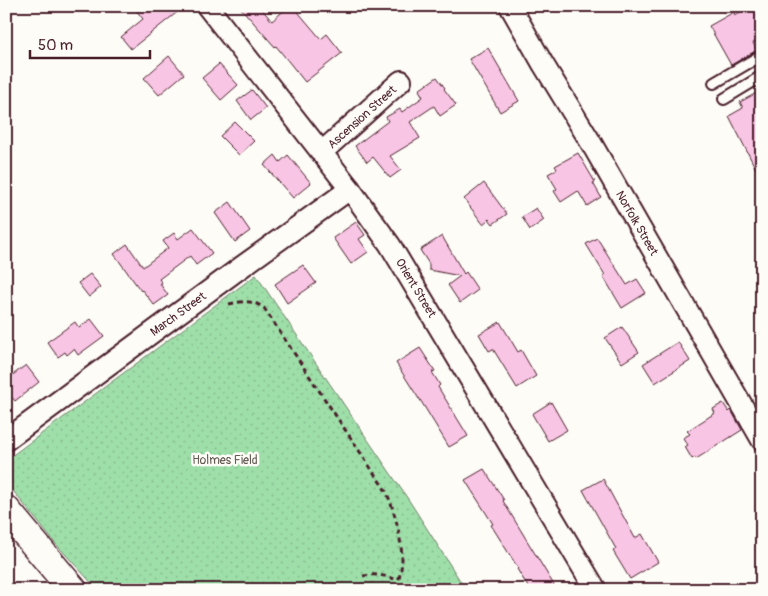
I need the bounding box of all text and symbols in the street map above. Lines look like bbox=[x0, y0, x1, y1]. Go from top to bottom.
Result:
scale bar bbox=[30, 28, 150, 60]
text: 50 m bbox=[38, 36, 73, 55]
street label: Ascension Street bbox=[325, 83, 400, 152]
street label: Norfolk Street bbox=[612, 188, 661, 259]
street label: Orient Street bbox=[392, 256, 439, 321]
street label: March Street bbox=[147, 289, 209, 340]
park label: Holmes Field bbox=[192, 453, 258, 468]

